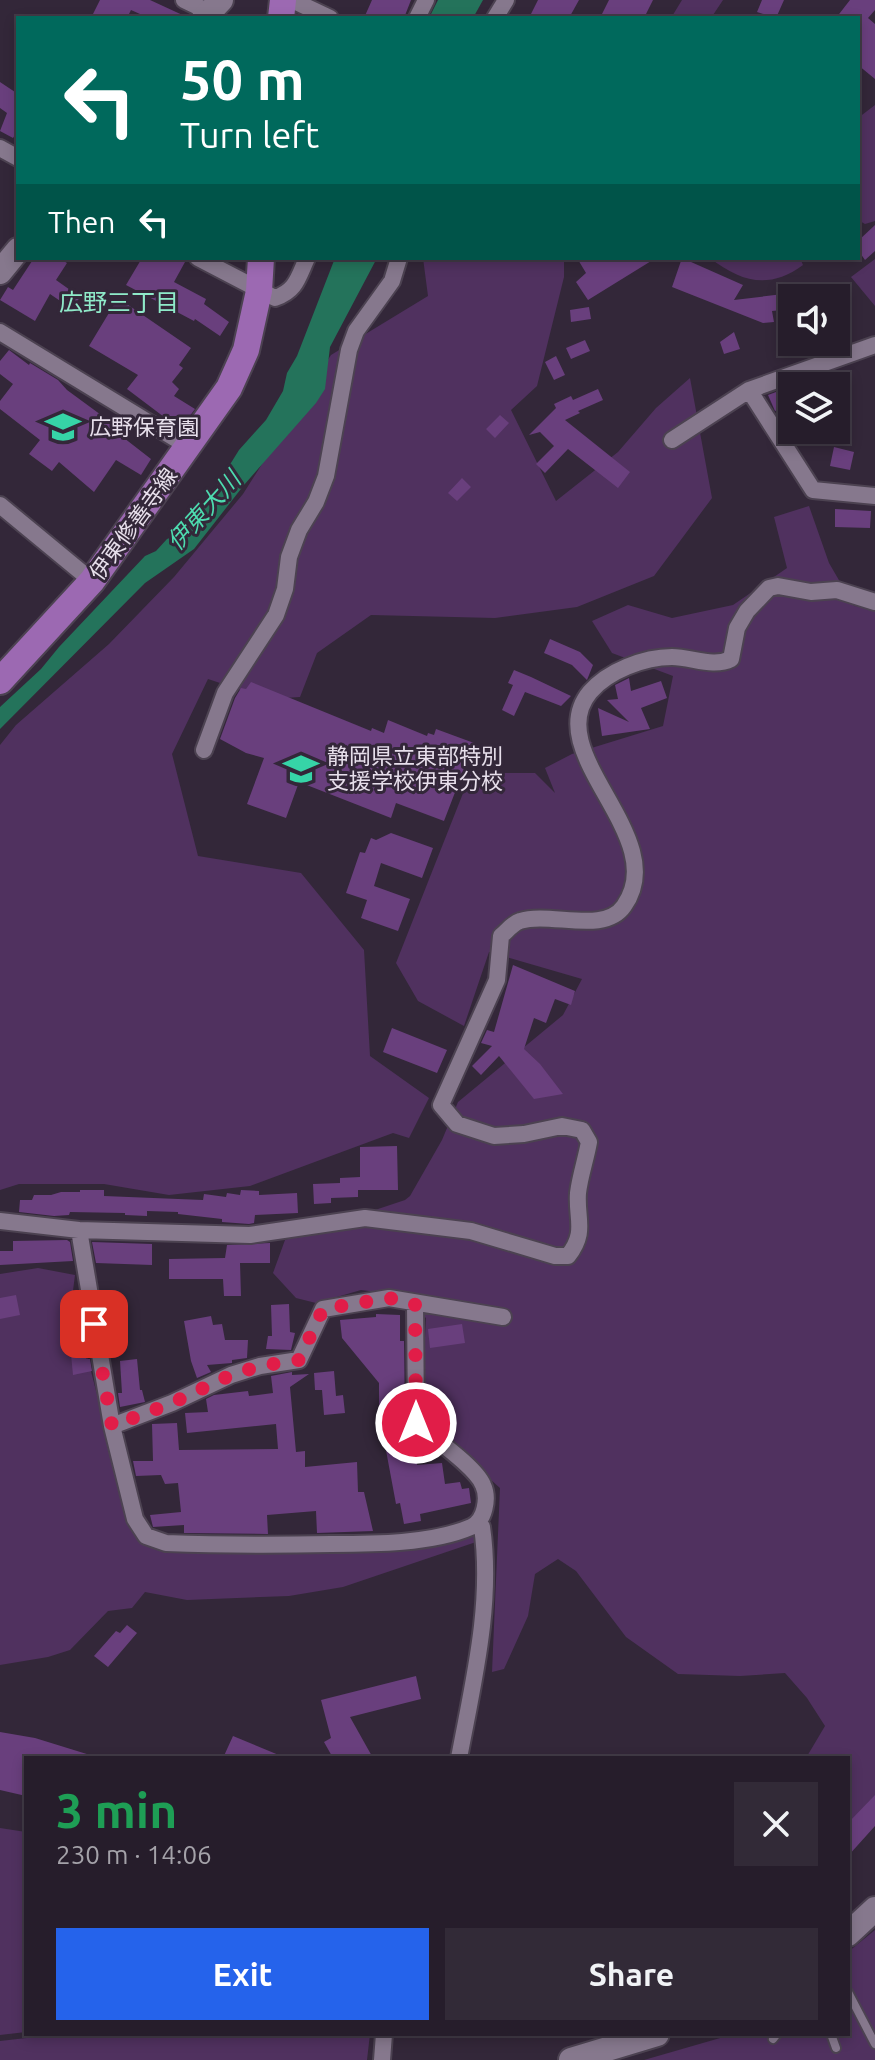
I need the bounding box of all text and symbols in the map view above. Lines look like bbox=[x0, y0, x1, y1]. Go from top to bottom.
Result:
icon: left bbox=[48, 48, 152, 152]
text: 50 m bbox=[180, 48, 305, 111]
text: Turn left bbox=[180, 114, 319, 155]
icon: left bbox=[132, 200, 176, 244]
text: Then bbox=[48, 205, 116, 239]
map controls bbox=[778, 284, 850, 444]
button: sound bbox=[778, 284, 850, 356]
district label: 広野三丁目 bbox=[59, 289, 179, 316]
button: layers bbox=[778, 372, 850, 444]
school or university icon: 広野保育園 bbox=[44, 408, 82, 446]
place label: 広野保育園 bbox=[89, 414, 199, 439]
street label: 伊東修善寺線 bbox=[84, 463, 182, 584]
water label: 伊東大川 bbox=[161, 464, 248, 555]
place label: 静岡県立東部特別 支援学校伊東分校 bbox=[327, 743, 503, 793]
school or university icon: 静岡県立東部特別 支援学校伊東分校 bbox=[282, 750, 320, 788]
pin bbox=[60, 1290, 128, 1358]
icon: arrive bbox=[72, 1302, 116, 1346]
position arrow bbox=[374, 1381, 458, 1465]
button: close bbox=[734, 1782, 818, 1866]
text: 3 min bbox=[56, 1783, 177, 1837]
text: 230 m · 14:06 bbox=[56, 1840, 212, 1869]
button: Exit bbox=[56, 1928, 429, 2020]
button: Share bbox=[445, 1928, 818, 2020]

